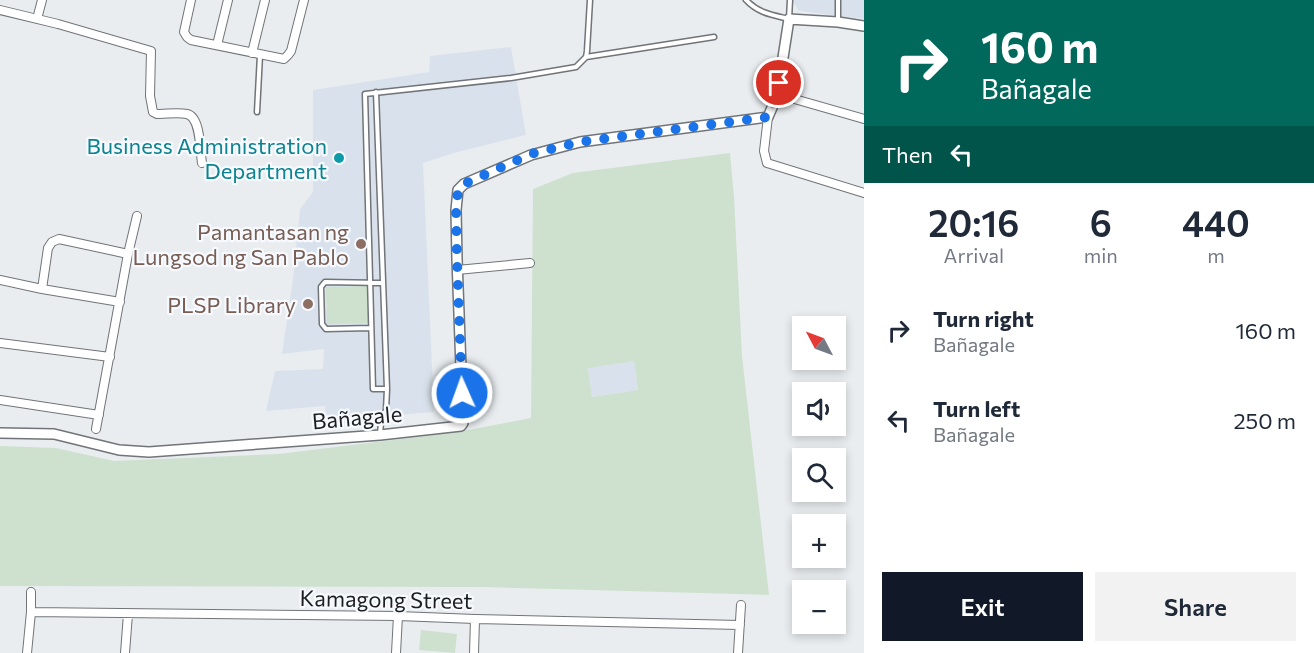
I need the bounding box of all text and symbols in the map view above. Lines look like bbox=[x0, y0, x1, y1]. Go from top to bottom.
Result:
text: 160 m bbox=[981, 20, 1099, 72]
icon: right bbox=[882, 24, 960, 102]
pin bbox=[753, 57, 804, 108]
icon: arrive bbox=[762, 66, 795, 99]
text: Bañagale bbox=[981, 72, 1092, 105]
place label: Business Administration Department bbox=[86, 132, 327, 184]
icon: left bbox=[945, 138, 978, 171]
text: Then bbox=[882, 141, 933, 168]
marker: Business Administration Department bbox=[332, 151, 346, 165]
text: 20:16 bbox=[928, 200, 1019, 244]
text: 6 bbox=[1090, 200, 1112, 244]
text: 440 bbox=[1182, 200, 1250, 244]
place label: Pamantasan ng Lungsod ng San Pablo bbox=[132, 218, 349, 270]
marker: Pamantasan ng Lungsod ng San Pablo bbox=[354, 237, 368, 251]
text: Arrival bbox=[944, 243, 1004, 267]
text: min bbox=[1084, 243, 1118, 267]
text: m bbox=[1207, 243, 1225, 267]
place label: PLSP Library bbox=[167, 291, 296, 318]
marker: PLSP Library bbox=[301, 297, 315, 311]
text: Turn right bbox=[933, 305, 1034, 332]
icon: right bbox=[882, 314, 915, 347]
north arrow bbox=[792, 316, 846, 370]
map controls bbox=[792, 316, 846, 634]
text: 160 m bbox=[1235, 317, 1296, 344]
text: Bañagale bbox=[933, 332, 1015, 356]
position arrow bbox=[430, 361, 494, 425]
button: sound bbox=[792, 382, 846, 436]
text: Turn left bbox=[933, 395, 1020, 422]
street label: Bañagale bbox=[311, 400, 403, 434]
icon: left bbox=[882, 404, 915, 437]
text: 250 m bbox=[1233, 407, 1296, 434]
text: Bañagale bbox=[933, 422, 1015, 446]
button: search bbox=[792, 448, 846, 502]
button: + bbox=[792, 514, 846, 568]
button: Exit bbox=[882, 572, 1083, 641]
button: Share bbox=[1095, 572, 1296, 641]
button: − bbox=[792, 580, 846, 634]
street label: Kamagong Street bbox=[299, 584, 473, 614]

